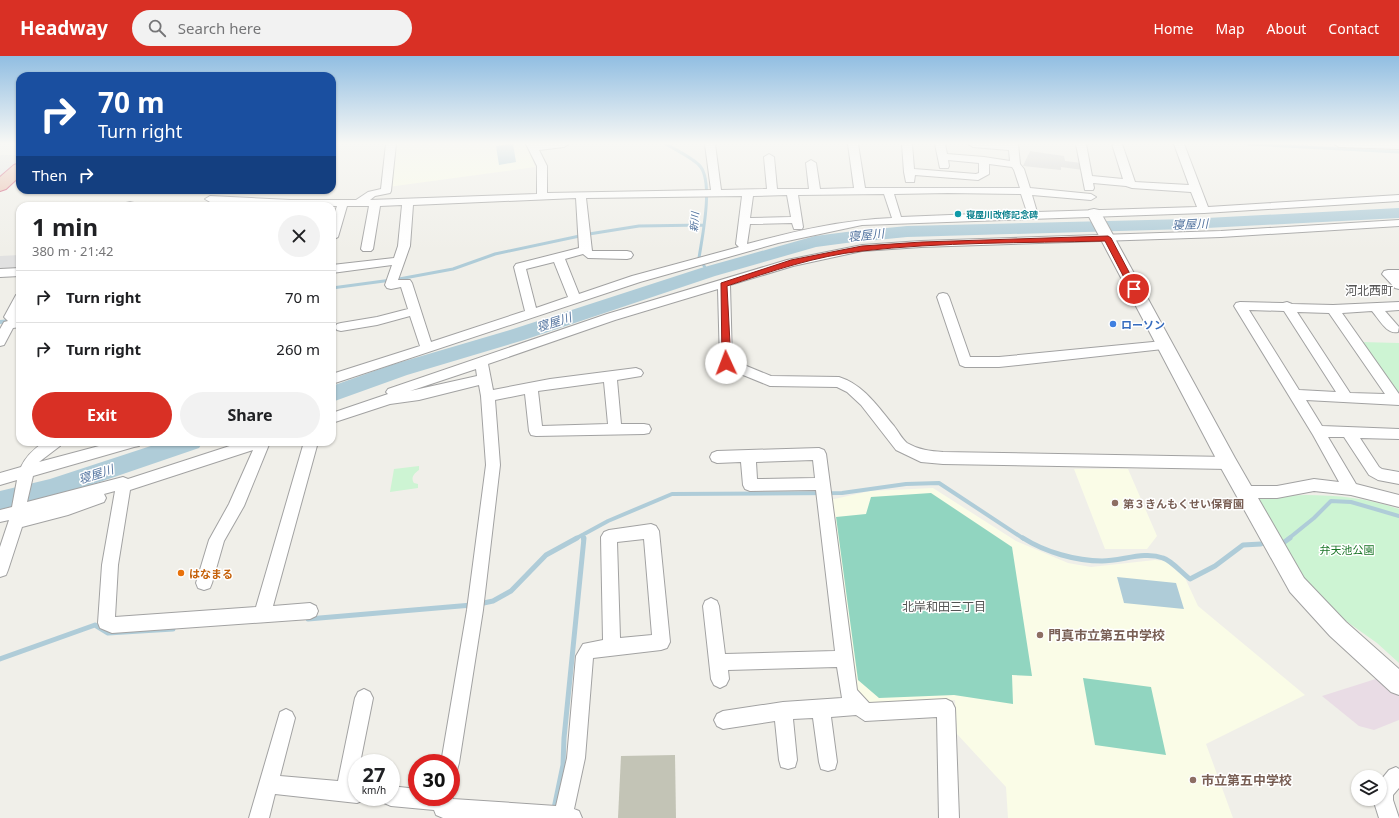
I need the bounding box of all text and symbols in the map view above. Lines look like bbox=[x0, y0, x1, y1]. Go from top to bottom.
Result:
search box bbox=[132, 10, 412, 46]
text: Headway bbox=[20, 15, 108, 41]
icon: search bbox=[146, 17, 168, 39]
text: Search here bbox=[178, 18, 261, 38]
text: Home bbox=[1154, 19, 1193, 38]
text: Map bbox=[1215, 19, 1245, 38]
text: About bbox=[1267, 19, 1306, 38]
text: Contact bbox=[1328, 19, 1379, 38]
text: 70 m bbox=[98, 83, 165, 121]
icon: right bbox=[32, 88, 84, 140]
text: Turn right bbox=[98, 119, 182, 143]
icon: right bbox=[75, 164, 97, 186]
text: Then bbox=[32, 165, 67, 185]
place label: 寝屋川改修記念碑 bbox=[966, 208, 1038, 221]
marker: 寝屋川改修記念碑 bbox=[953, 209, 963, 219]
text: 1 min bbox=[32, 210, 98, 243]
water label: 新川 bbox=[686, 211, 702, 232]
button: close bbox=[278, 215, 320, 257]
water label: 寝屋川 bbox=[1172, 215, 1210, 233]
water label: 寝屋川 bbox=[847, 224, 887, 245]
text: 380 m · 21:42 bbox=[32, 242, 113, 260]
pin bbox=[1117, 272, 1151, 306]
icon: arrive bbox=[1123, 278, 1145, 300]
district label: 河北西町 bbox=[1345, 282, 1393, 299]
icon: right bbox=[32, 286, 54, 308]
text: Turn right bbox=[66, 287, 141, 307]
text: 70 m bbox=[285, 287, 320, 307]
water label: 寝屋川 bbox=[534, 308, 576, 336]
place label: ローソン bbox=[1121, 317, 1165, 332]
marker: ローソン bbox=[1108, 319, 1118, 329]
icon: right bbox=[32, 338, 54, 360]
text: Turn right bbox=[66, 339, 141, 359]
text: 260 m bbox=[276, 339, 320, 359]
position arrow bbox=[705, 342, 747, 384]
button: Exit bbox=[32, 392, 172, 438]
button: Share bbox=[180, 392, 320, 438]
water label: 寝屋川 bbox=[76, 460, 118, 488]
place label: 第３きんもくせい保育園 bbox=[1123, 496, 1244, 511]
marker: 第３きんもくせい保育園 bbox=[1110, 498, 1120, 508]
park label: 弁天池公園 bbox=[1320, 542, 1375, 557]
place label: はなまる bbox=[189, 566, 233, 581]
marker: はなまる bbox=[176, 568, 186, 578]
district label: 北岸和田三丁目 bbox=[902, 598, 986, 615]
place label: 門真市立第五中学校 bbox=[1048, 626, 1165, 644]
marker: 門真市立第五中学校 bbox=[1035, 630, 1045, 640]
speed limit sign: 30 bbox=[408, 754, 460, 806]
text: 27 bbox=[363, 761, 385, 788]
map controls bbox=[1351, 770, 1387, 806]
button: layers bbox=[1351, 770, 1387, 806]
place label: 市立第五中学校 bbox=[1201, 771, 1292, 789]
marker: 市立第五中学校 bbox=[1188, 775, 1198, 785]
text: km/h bbox=[362, 783, 386, 797]

